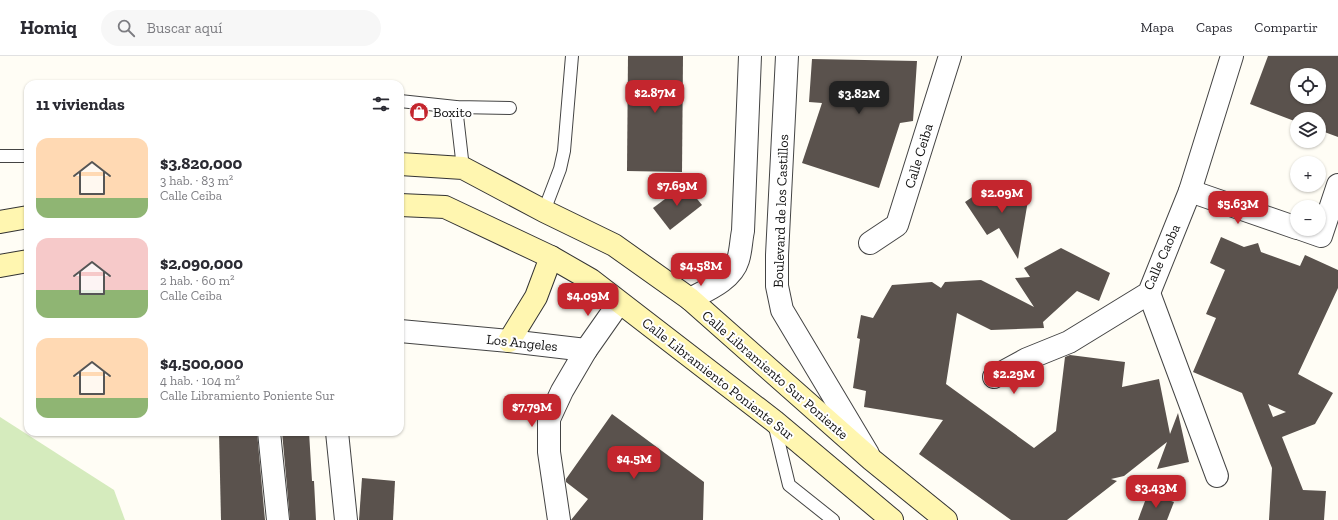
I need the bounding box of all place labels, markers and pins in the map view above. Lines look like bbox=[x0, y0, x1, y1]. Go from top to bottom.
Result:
pin: $2.87M bbox=[622, 80, 688, 114]
pin: $3.82M bbox=[826, 81, 892, 115]
shop icon: Boxito bbox=[408, 101, 430, 123]
place label: Boxito bbox=[433, 104, 472, 121]
pin: $7.69M bbox=[644, 173, 710, 207]
pin: $2.09M bbox=[969, 180, 1035, 214]
pin: $5.63M bbox=[1205, 191, 1271, 225]
pin: $4.58M bbox=[668, 253, 734, 287]
pin: $4.09M bbox=[555, 283, 621, 317]
pin: $2.29M bbox=[981, 361, 1047, 395]
pin: $7.79M bbox=[499, 394, 565, 428]
pin: $4.5M bbox=[606, 446, 662, 480]
pin: $3.43M bbox=[1123, 475, 1189, 509]

